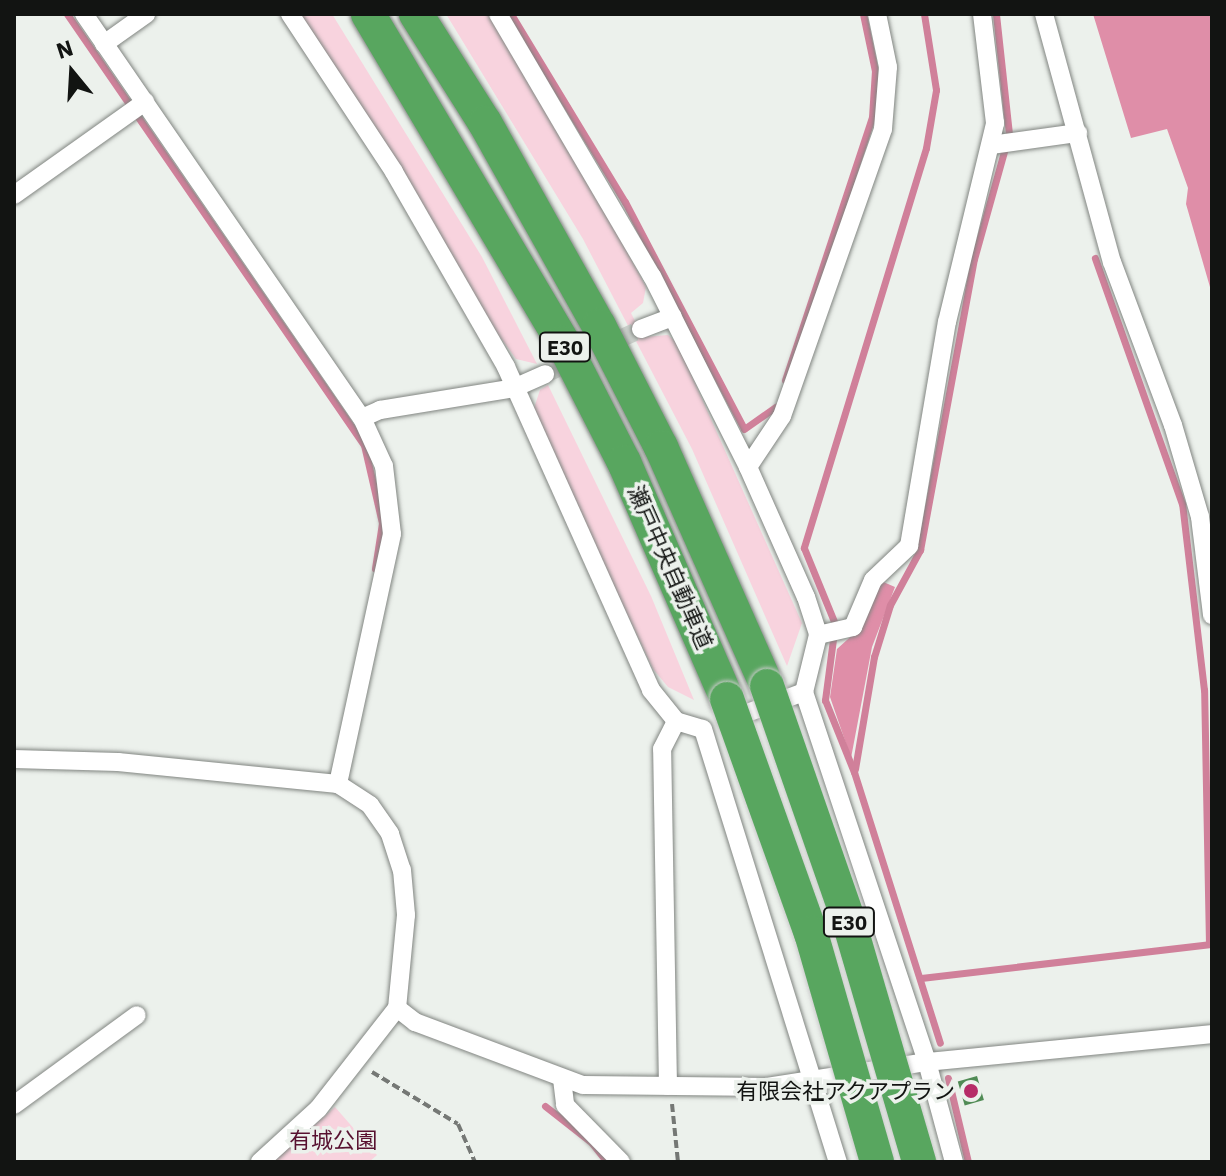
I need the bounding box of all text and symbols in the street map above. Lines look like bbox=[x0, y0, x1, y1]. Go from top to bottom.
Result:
north arrow bbox=[32, 32, 112, 112]
text: N bbox=[52, 32, 76, 65]
road number: E30 bbox=[537, 331, 593, 363]
street label: 瀬戸中央自動車道 bbox=[623, 481, 719, 653]
road number: E30 bbox=[821, 906, 877, 938]
place label: 有限会社アクアプラン bbox=[735, 1078, 955, 1104]
marker: 有限会社アクアプラン bbox=[962, 1082, 980, 1100]
park label: 有城公園 bbox=[289, 1127, 377, 1153]

